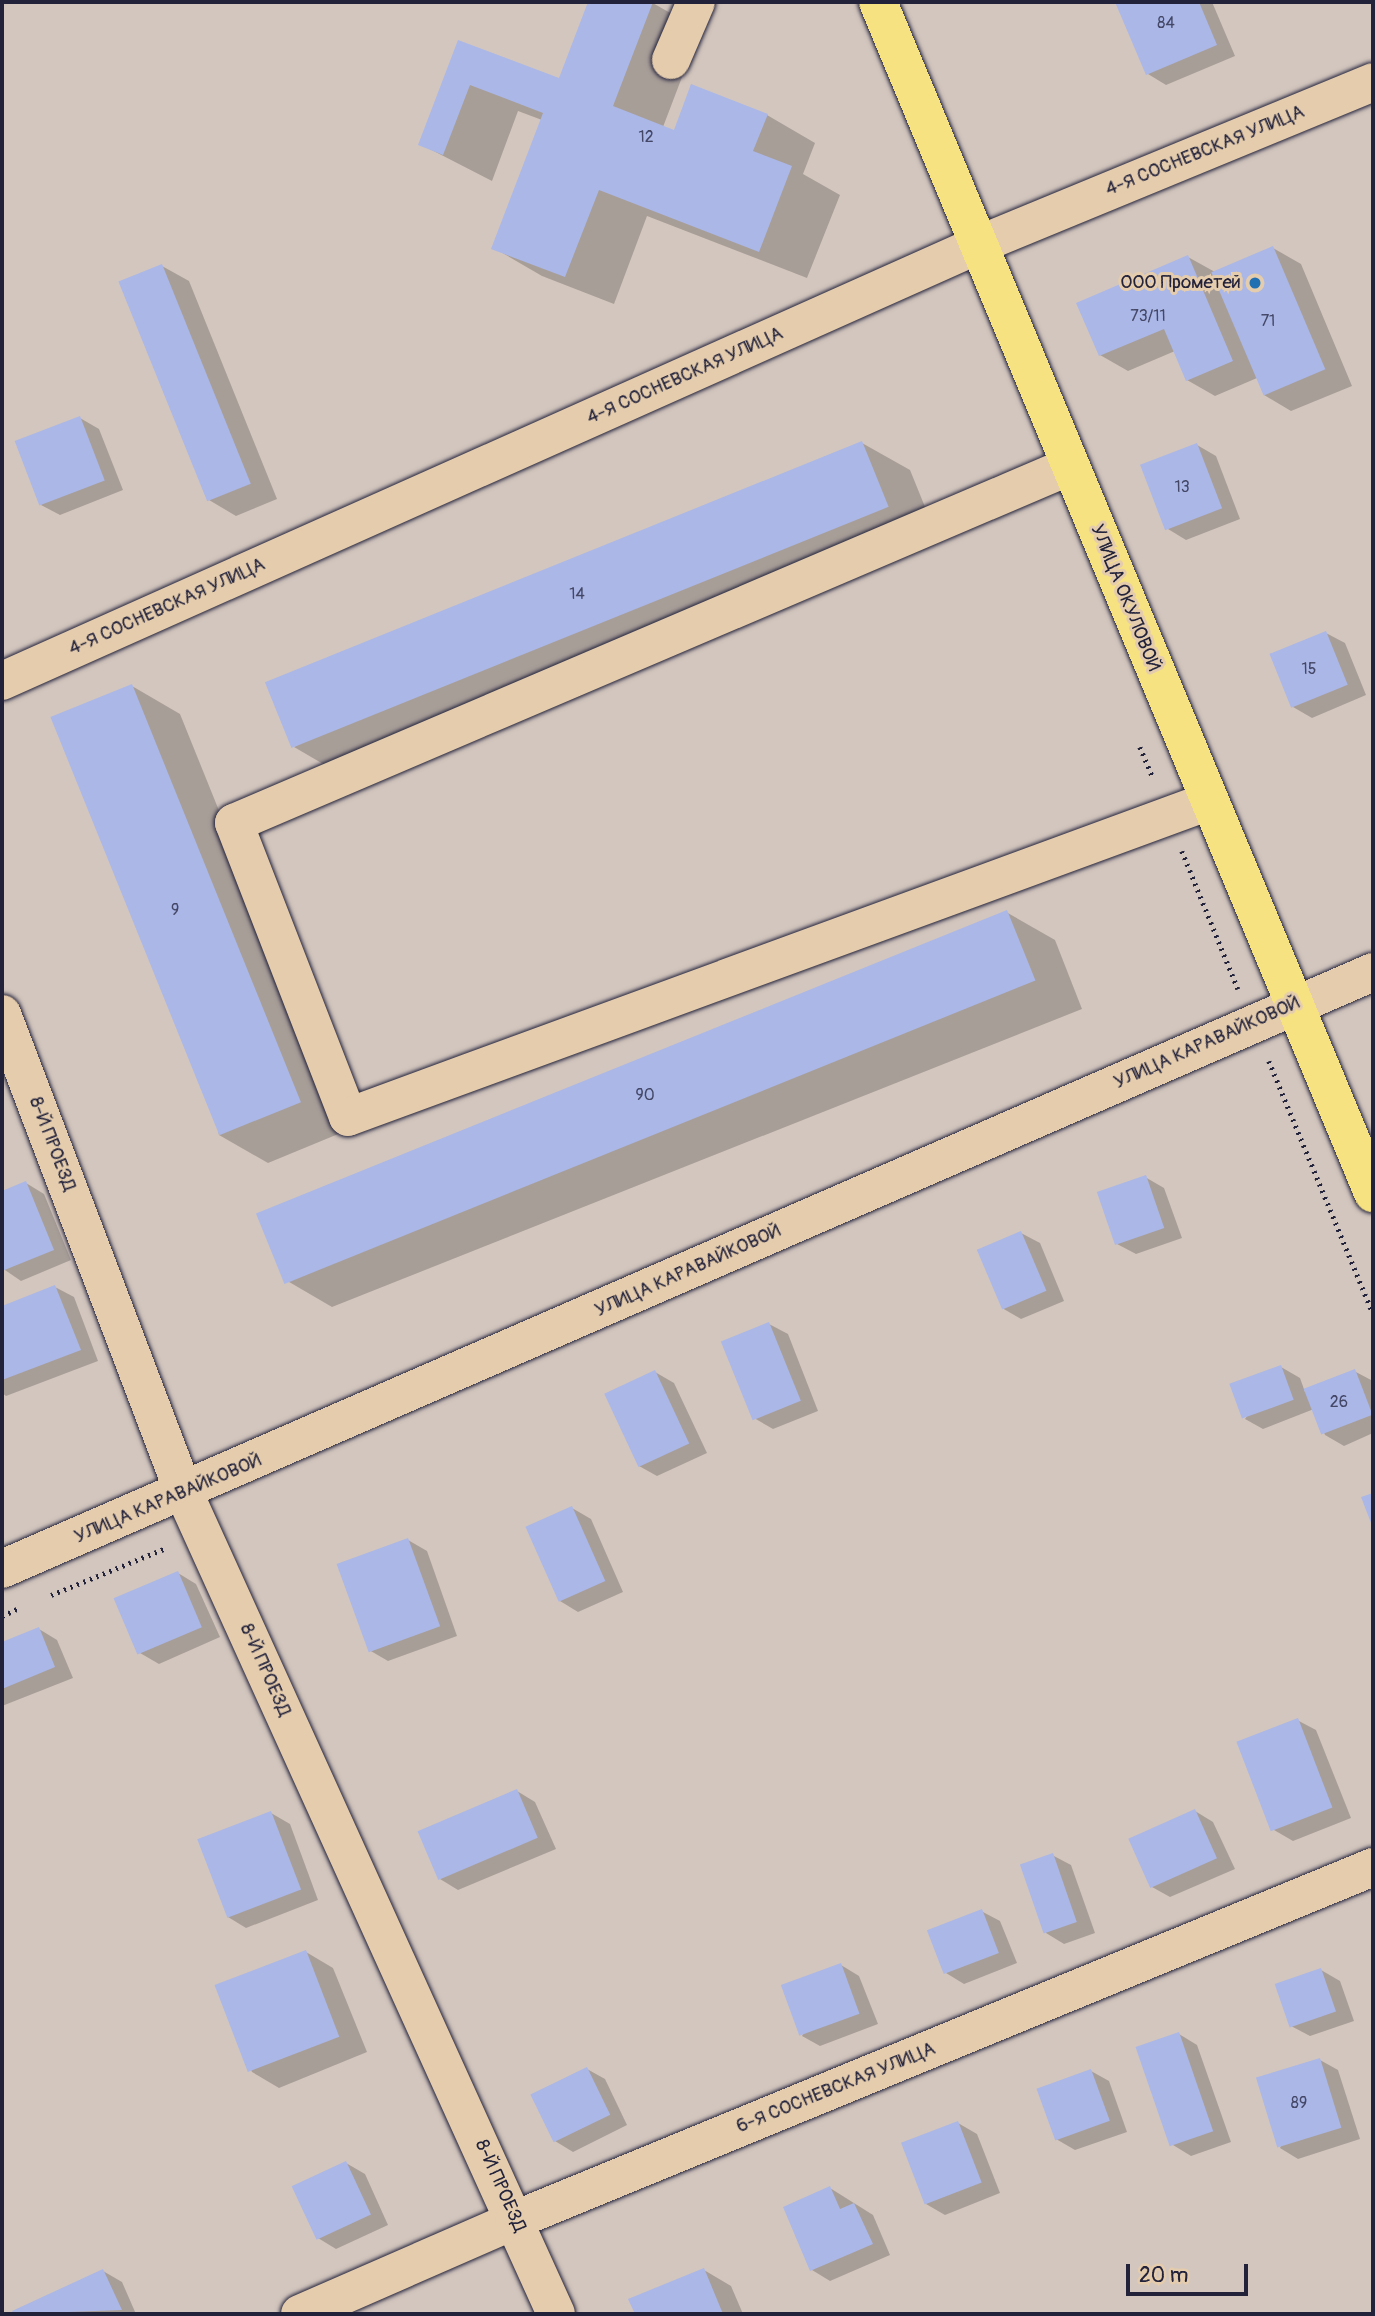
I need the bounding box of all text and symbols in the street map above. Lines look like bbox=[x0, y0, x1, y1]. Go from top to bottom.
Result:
house number: 84 bbox=[1157, 13, 1175, 33]
street label: 4-Я СОСНЕВСКАЯ УЛИЦА bbox=[1102, 101, 1308, 201]
house number: 12 bbox=[638, 127, 654, 147]
place label: ООО Прометей bbox=[1120, 272, 1241, 294]
marker: ООО Прометей bbox=[1247, 275, 1263, 291]
house number: 73/11 bbox=[1130, 306, 1166, 326]
house number: 71 bbox=[1261, 311, 1275, 331]
street label: 4-Я СОСНЕВСКАЯ УЛИЦА bbox=[583, 322, 787, 430]
house number: 13 bbox=[1174, 477, 1190, 497]
street label: УЛИЦА ОКУЛОВОЙ bbox=[1085, 521, 1165, 675]
street label: 4-Я СОСНЕВСКАЯ УЛИЦА bbox=[65, 553, 269, 661]
house number: 14 bbox=[569, 584, 585, 604]
house number: 15 bbox=[1302, 659, 1316, 679]
house number: 9 bbox=[171, 900, 179, 920]
street label: УЛИЦА КАРАВАЙКОВОЙ bbox=[1111, 992, 1303, 1094]
house number: 90 bbox=[635, 1085, 655, 1105]
street label: 8-Й ПРОЕЗД bbox=[24, 1094, 80, 1194]
street label: УЛИЦА КАРАВАЙКОВОЙ bbox=[592, 1220, 784, 1322]
house number: 26 bbox=[1330, 1392, 1348, 1412]
street label: УЛИЦА КАРАВАЙКОВОЙ bbox=[71, 1449, 265, 1549]
street label: 8-Й ПРОЕЗД bbox=[234, 1620, 296, 1720]
street label: 6-Я СОСНЕВСКАЯ УЛИЦА bbox=[733, 2038, 939, 2138]
house number: 89 bbox=[1291, 2093, 1307, 2113]
street label: 8-Й ПРОЕЗД bbox=[469, 2136, 531, 2236]
scale bar bbox=[1130, 2250, 1252, 2294]
text: 20 m bbox=[1139, 2262, 1188, 2289]

